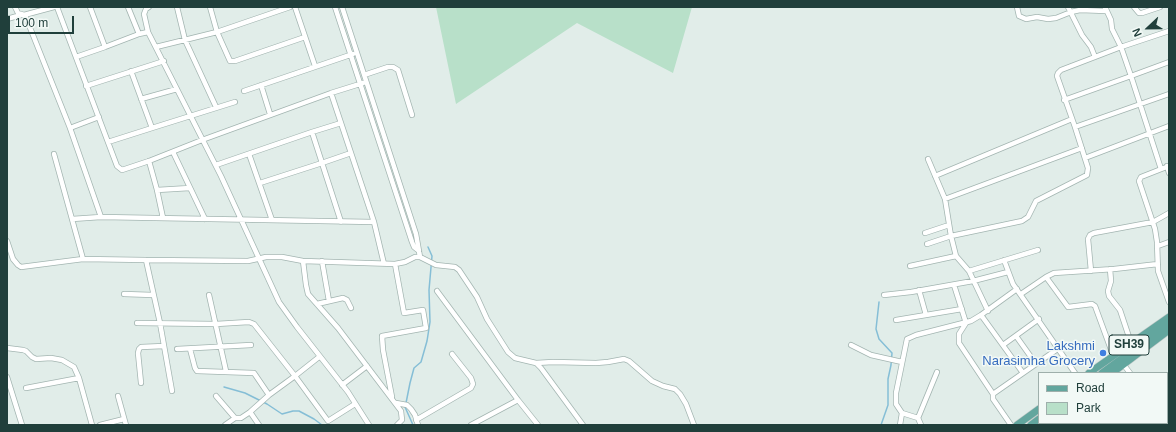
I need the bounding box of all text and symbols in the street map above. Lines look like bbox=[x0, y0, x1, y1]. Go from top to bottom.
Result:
scale bar bbox=[10, 8, 76, 34]
north arrow bbox=[1128, 8, 1168, 48]
text: 100 m bbox=[15, 16, 48, 30]
text: N bbox=[1130, 27, 1144, 38]
road number: SH39 bbox=[1109, 335, 1149, 355]
place label: Lakshmi Narasimha Grocery bbox=[982, 338, 1095, 369]
marker: Lakshmi Narasimha Grocery bbox=[1098, 348, 1108, 358]
legend bbox=[1038, 372, 1168, 424]
text: Road bbox=[1076, 381, 1105, 395]
text: Park bbox=[1076, 401, 1101, 415]

